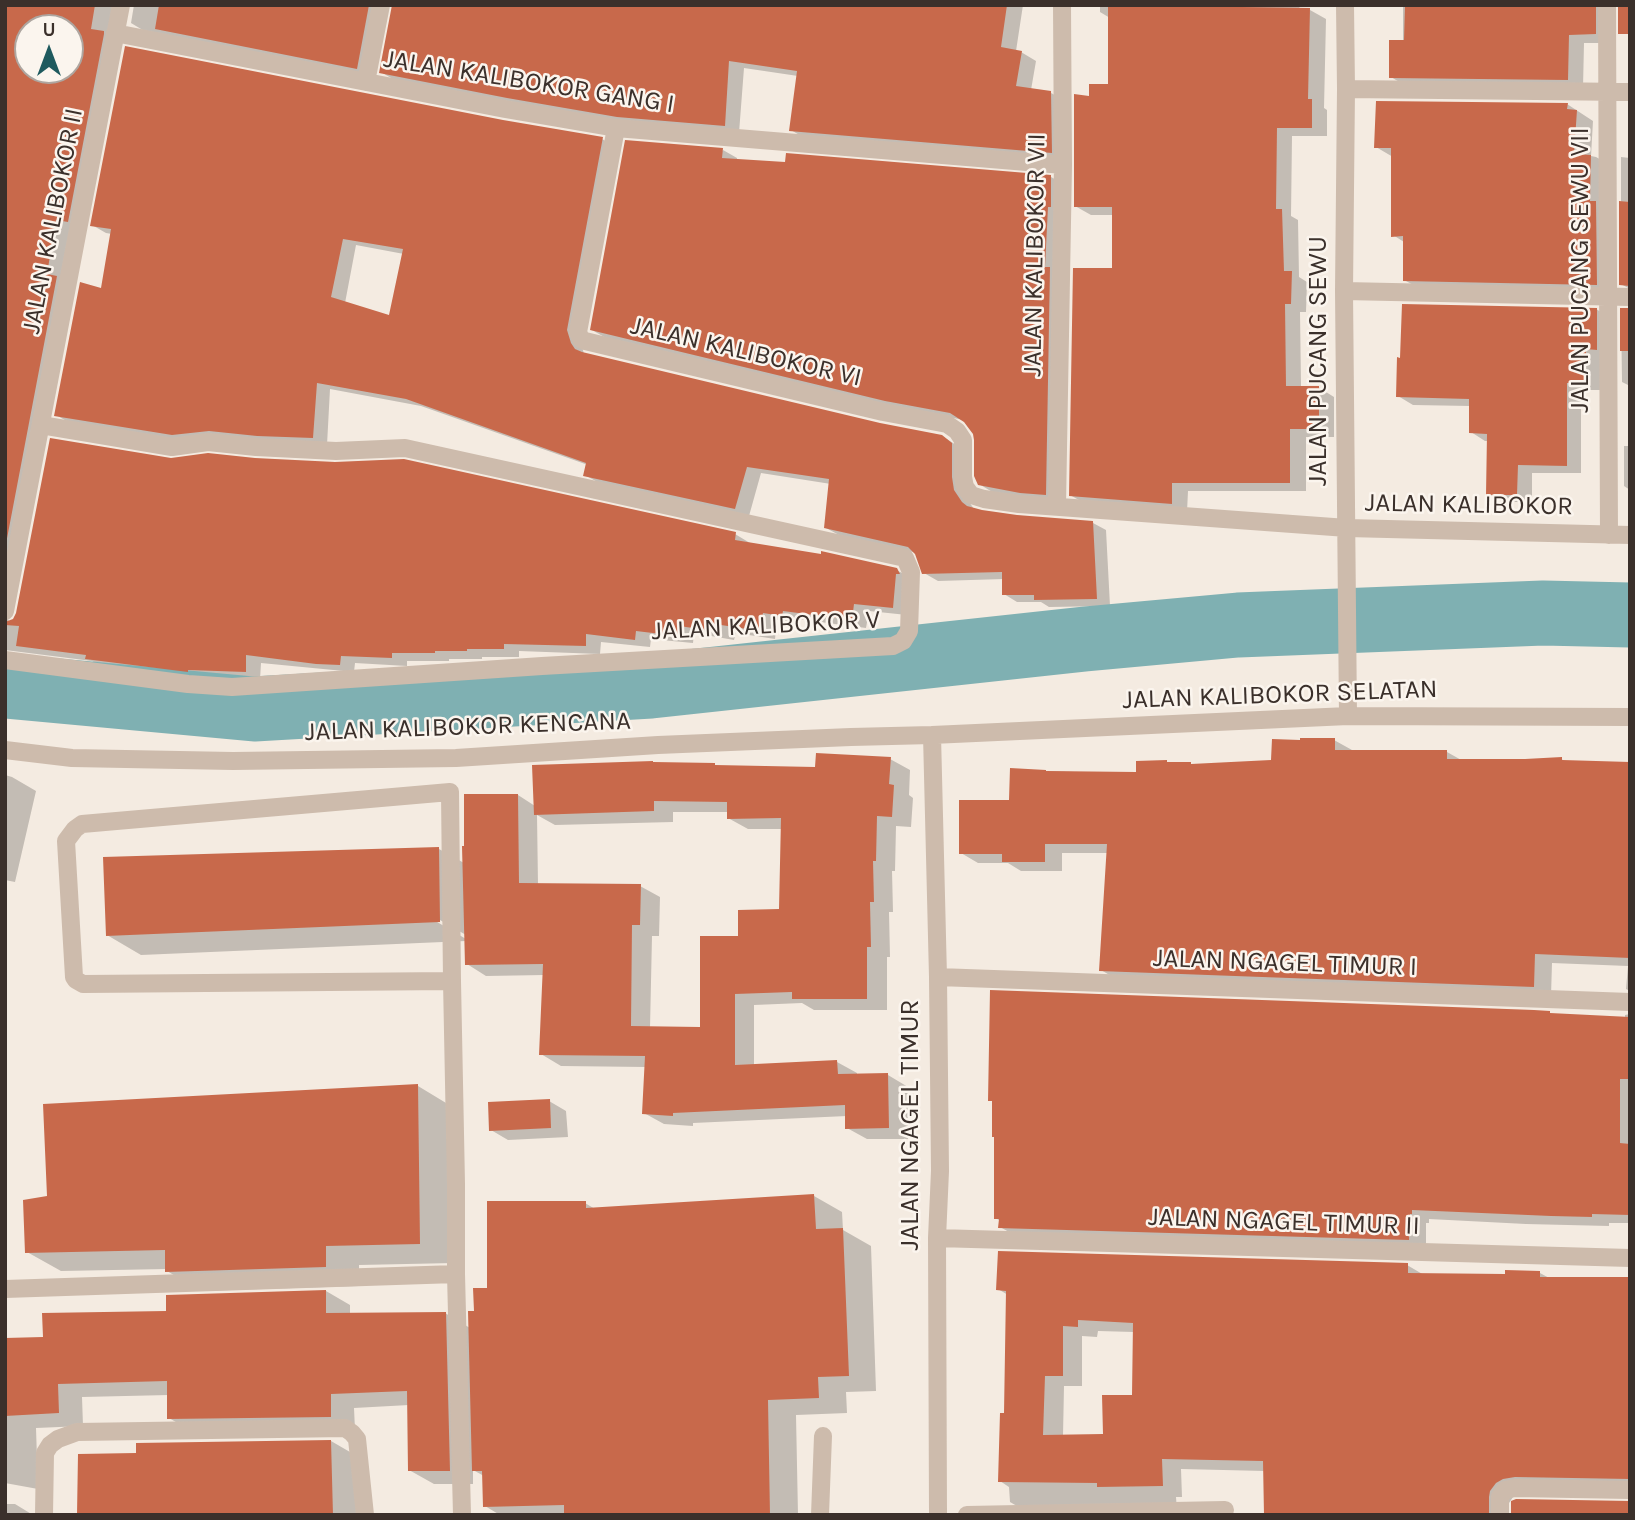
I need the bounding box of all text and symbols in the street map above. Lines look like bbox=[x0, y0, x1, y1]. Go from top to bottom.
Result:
north arrow bbox=[14, 14, 84, 84]
text: U bbox=[42, 19, 56, 41]
street label: JALAN KALIBOKOR GANG I bbox=[381, 44, 677, 120]
street label: JALAN KALIBOKOR II bbox=[16, 106, 90, 336]
street label: JALAN PUCANG SEWU VII bbox=[1565, 127, 1597, 413]
street label: JALAN KALIBOKOR VII bbox=[1017, 133, 1053, 377]
street label: JALAN PUCANG SEWU bbox=[1303, 236, 1335, 486]
street label: JALAN KALIBOKOR VI bbox=[627, 310, 865, 394]
street label: JALAN KALIBOKOR bbox=[1365, 488, 1573, 522]
street label: JALAN KALIBOKOR V bbox=[651, 604, 881, 648]
street label: JALAN KALIBOKOR SELATAN bbox=[1122, 674, 1438, 716]
street label: JALAN KALIBOKOR KENCANA bbox=[305, 706, 631, 748]
street label: JALAN NGAGEL TIMUR I bbox=[1152, 943, 1418, 983]
street label: JALAN NGAGEL TIMUR bbox=[895, 1000, 927, 1250]
street label: JALAN NGAGEL TIMUR II bbox=[1148, 1202, 1420, 1242]

